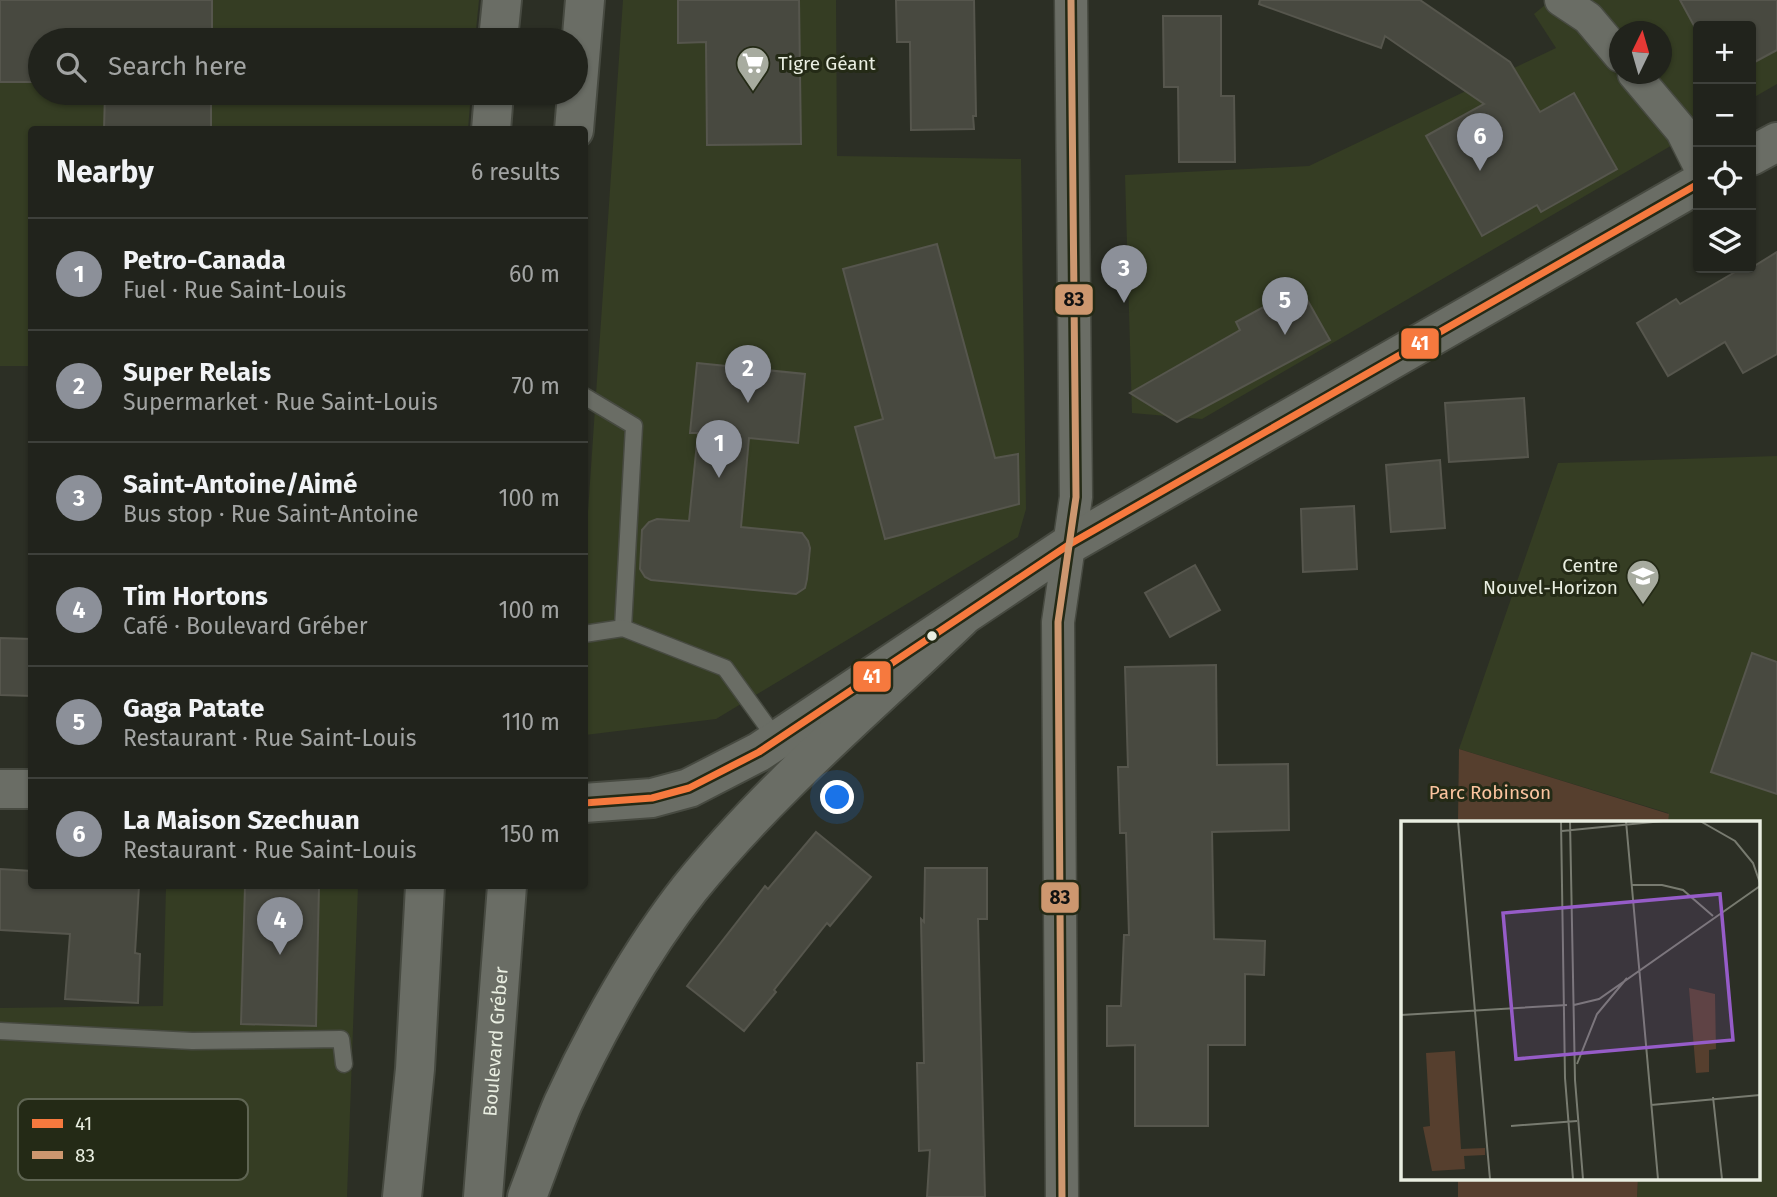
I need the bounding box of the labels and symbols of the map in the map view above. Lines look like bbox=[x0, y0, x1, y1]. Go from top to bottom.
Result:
north arrow bbox=[1609, 21, 1672, 84]
supermarket icon: Tigre Géant bbox=[734, 44, 772, 93]
place label: Tigre Géant bbox=[778, 52, 876, 75]
pin: 6 bbox=[1457, 113, 1503, 171]
pin: 3 bbox=[1101, 245, 1147, 303]
pin: 5 bbox=[1262, 277, 1308, 335]
line badge: 83 bbox=[1054, 283, 1094, 316]
text: 83 bbox=[1064, 288, 1085, 311]
line badge: 41 bbox=[1400, 327, 1440, 360]
text: 41 bbox=[1411, 332, 1429, 355]
pin: 2 bbox=[725, 345, 771, 403]
pin: 1 bbox=[696, 420, 742, 478]
place label: Centre Nouvel-Horizon bbox=[1483, 554, 1618, 599]
school or university icon: Centre Nouvel-Horizon bbox=[1624, 557, 1662, 606]
unlabelled marker bbox=[925, 629, 939, 643]
line badge: 41 bbox=[852, 660, 892, 693]
text: 41 bbox=[863, 665, 881, 688]
your location bbox=[820, 780, 854, 814]
park label: Parc Robinson bbox=[1429, 781, 1551, 804]
inset map bbox=[1401, 821, 1760, 1180]
line badge: 83 bbox=[1040, 881, 1080, 914]
text: 83 bbox=[1050, 886, 1071, 909]
pin: 4 bbox=[257, 897, 303, 955]
street label: Boulevard Gréber bbox=[478, 965, 513, 1117]
legend bbox=[18, 1099, 248, 1180]
text: 41 bbox=[75, 1112, 92, 1135]
text: 83 bbox=[75, 1144, 95, 1167]

